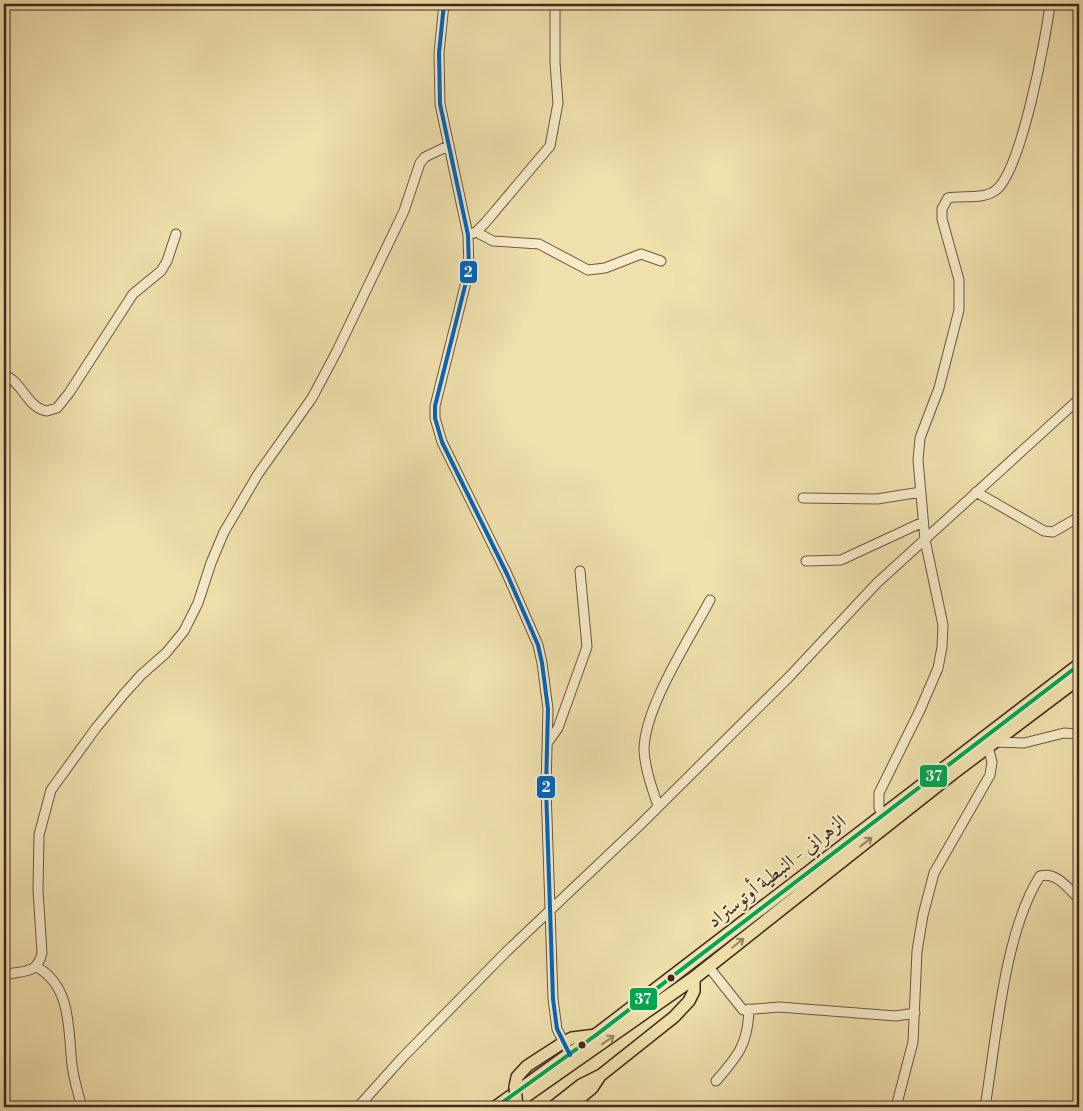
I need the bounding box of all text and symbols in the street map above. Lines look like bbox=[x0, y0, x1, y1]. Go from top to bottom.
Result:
line badge: 2 bbox=[459, 260, 478, 284]
text: 2 bbox=[464, 264, 473, 282]
line badge: 37 bbox=[919, 764, 948, 788]
text: 37 bbox=[926, 768, 943, 786]
line badge: 2 bbox=[536, 775, 556, 799]
text: 2 bbox=[542, 779, 551, 797]
street label: الزهراني - النبطية أوتوستراد bbox=[701, 808, 853, 936]
one-way arrow bbox=[859, 836, 872, 847]
one-way arrow bbox=[731, 937, 744, 948]
unlabelled marker bbox=[666, 973, 676, 983]
line badge: 37 bbox=[629, 987, 658, 1011]
text: 37 bbox=[635, 991, 652, 1009]
one-way arrow bbox=[601, 1034, 614, 1045]
unlabelled marker bbox=[577, 1040, 587, 1050]

